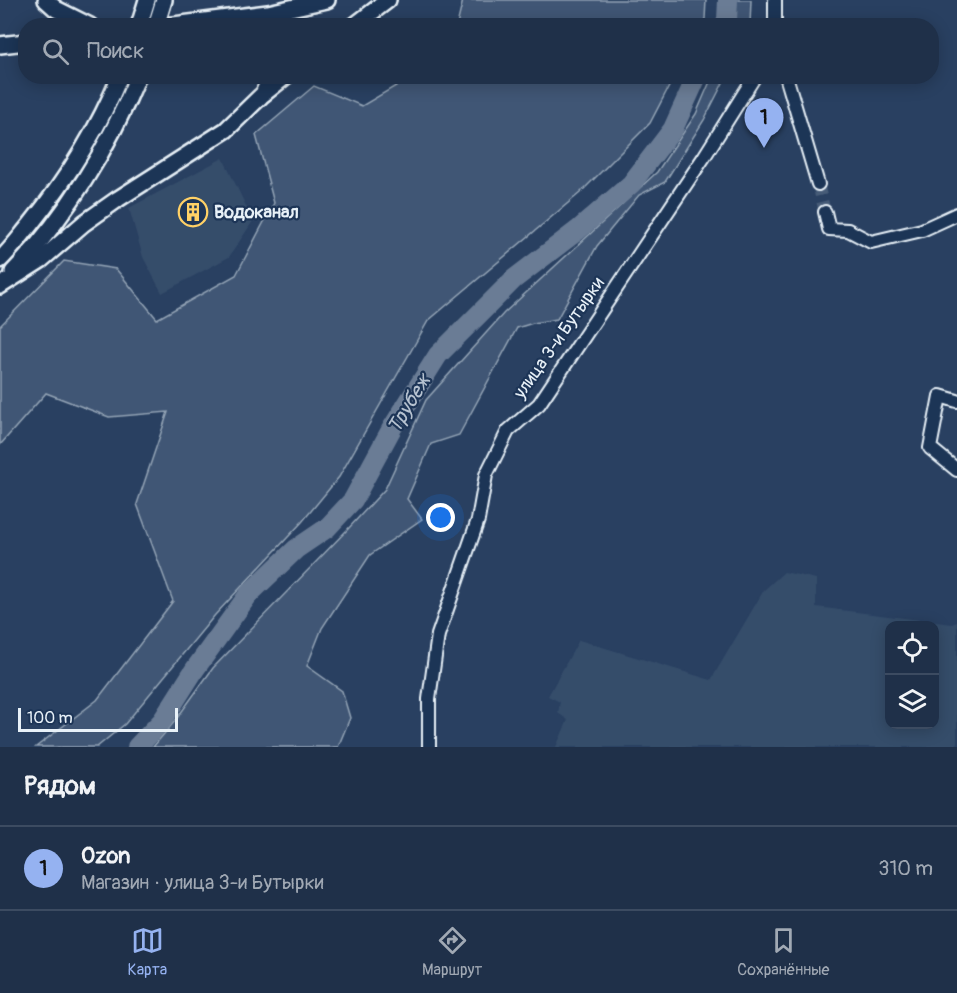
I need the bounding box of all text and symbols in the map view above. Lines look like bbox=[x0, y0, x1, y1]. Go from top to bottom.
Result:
search box bbox=[18, 18, 939, 84]
icon: search bbox=[39, 35, 72, 68]
text: Поиск bbox=[87, 37, 144, 65]
pin: 1 bbox=[744, 98, 783, 148]
building icon: Водоканал bbox=[177, 196, 209, 228]
place label: Водоканал bbox=[214, 201, 299, 224]
street label: улица 3-и Бутырки bbox=[508, 273, 609, 404]
water label: Трубеж bbox=[382, 368, 438, 438]
your location bbox=[426, 503, 455, 532]
map controls bbox=[885, 621, 939, 729]
button: locate bbox=[885, 621, 939, 675]
button: layers bbox=[885, 675, 939, 729]
scale bar bbox=[18, 705, 178, 732]
text: 100 m bbox=[27, 708, 73, 728]
text: Рядом bbox=[24, 770, 96, 802]
text: Ozon bbox=[81, 842, 130, 870]
text: 1 bbox=[40, 856, 47, 881]
text: 310 m bbox=[878, 856, 933, 881]
text: Магазин · улица 3-и Бутырки bbox=[81, 870, 324, 895]
tab: Карта bbox=[127, 924, 167, 980]
tab: Маршрут bbox=[422, 924, 482, 980]
tab: Сохранённые bbox=[737, 924, 830, 980]

